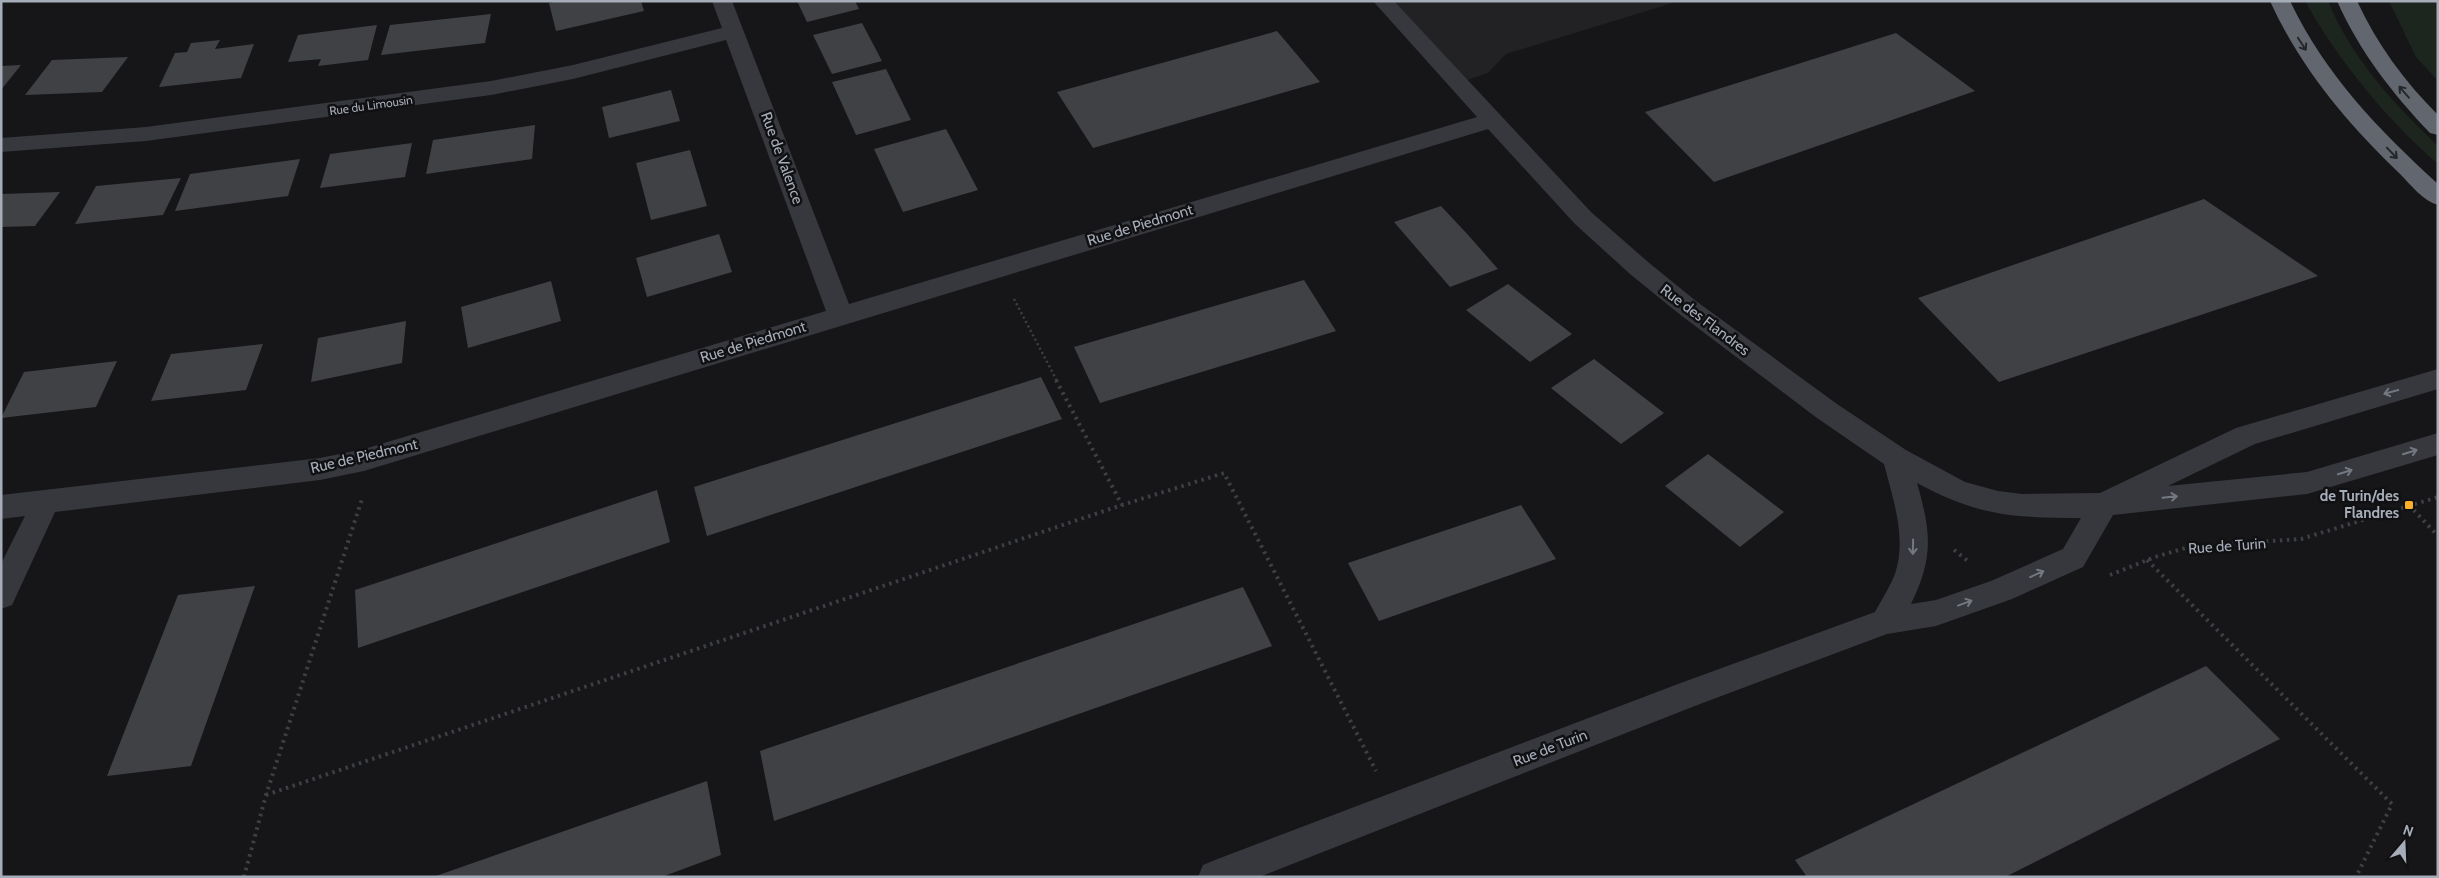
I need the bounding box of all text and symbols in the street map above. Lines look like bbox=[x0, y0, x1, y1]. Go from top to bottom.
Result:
one-way arrow bbox=[2297, 37, 2307, 51]
one-way arrow bbox=[2399, 86, 2410, 99]
street label: Rue du Limousin bbox=[328, 92, 414, 118]
street label: Rue de Valence bbox=[757, 109, 807, 207]
one-way arrow bbox=[2386, 146, 2398, 159]
street label: Rue de Piedmont bbox=[1085, 200, 1195, 250]
street label: Rue des Flandres bbox=[1657, 281, 1753, 359]
street label: Rue de Piedmont bbox=[698, 317, 808, 367]
one-way arrow bbox=[2383, 388, 2399, 398]
street label: Rue de Piedmont bbox=[309, 435, 419, 477]
one-way arrow bbox=[2402, 447, 2418, 457]
one-way arrow bbox=[2336, 467, 2352, 477]
place label: de Turin/des Flandres bbox=[2320, 487, 2399, 522]
one-way arrow bbox=[2162, 492, 2178, 502]
marker: de Turin/des Flandres bbox=[2403, 499, 2415, 511]
street label: Rue de Turin bbox=[2187, 534, 2267, 558]
one-way arrow bbox=[1908, 539, 1918, 555]
one-way arrow bbox=[2029, 569, 2044, 578]
one-way arrow bbox=[1956, 598, 1972, 607]
street label: Rue de Turin bbox=[1510, 726, 1590, 770]
north arrow bbox=[2379, 818, 2429, 868]
text: N bbox=[2401, 821, 2416, 841]

